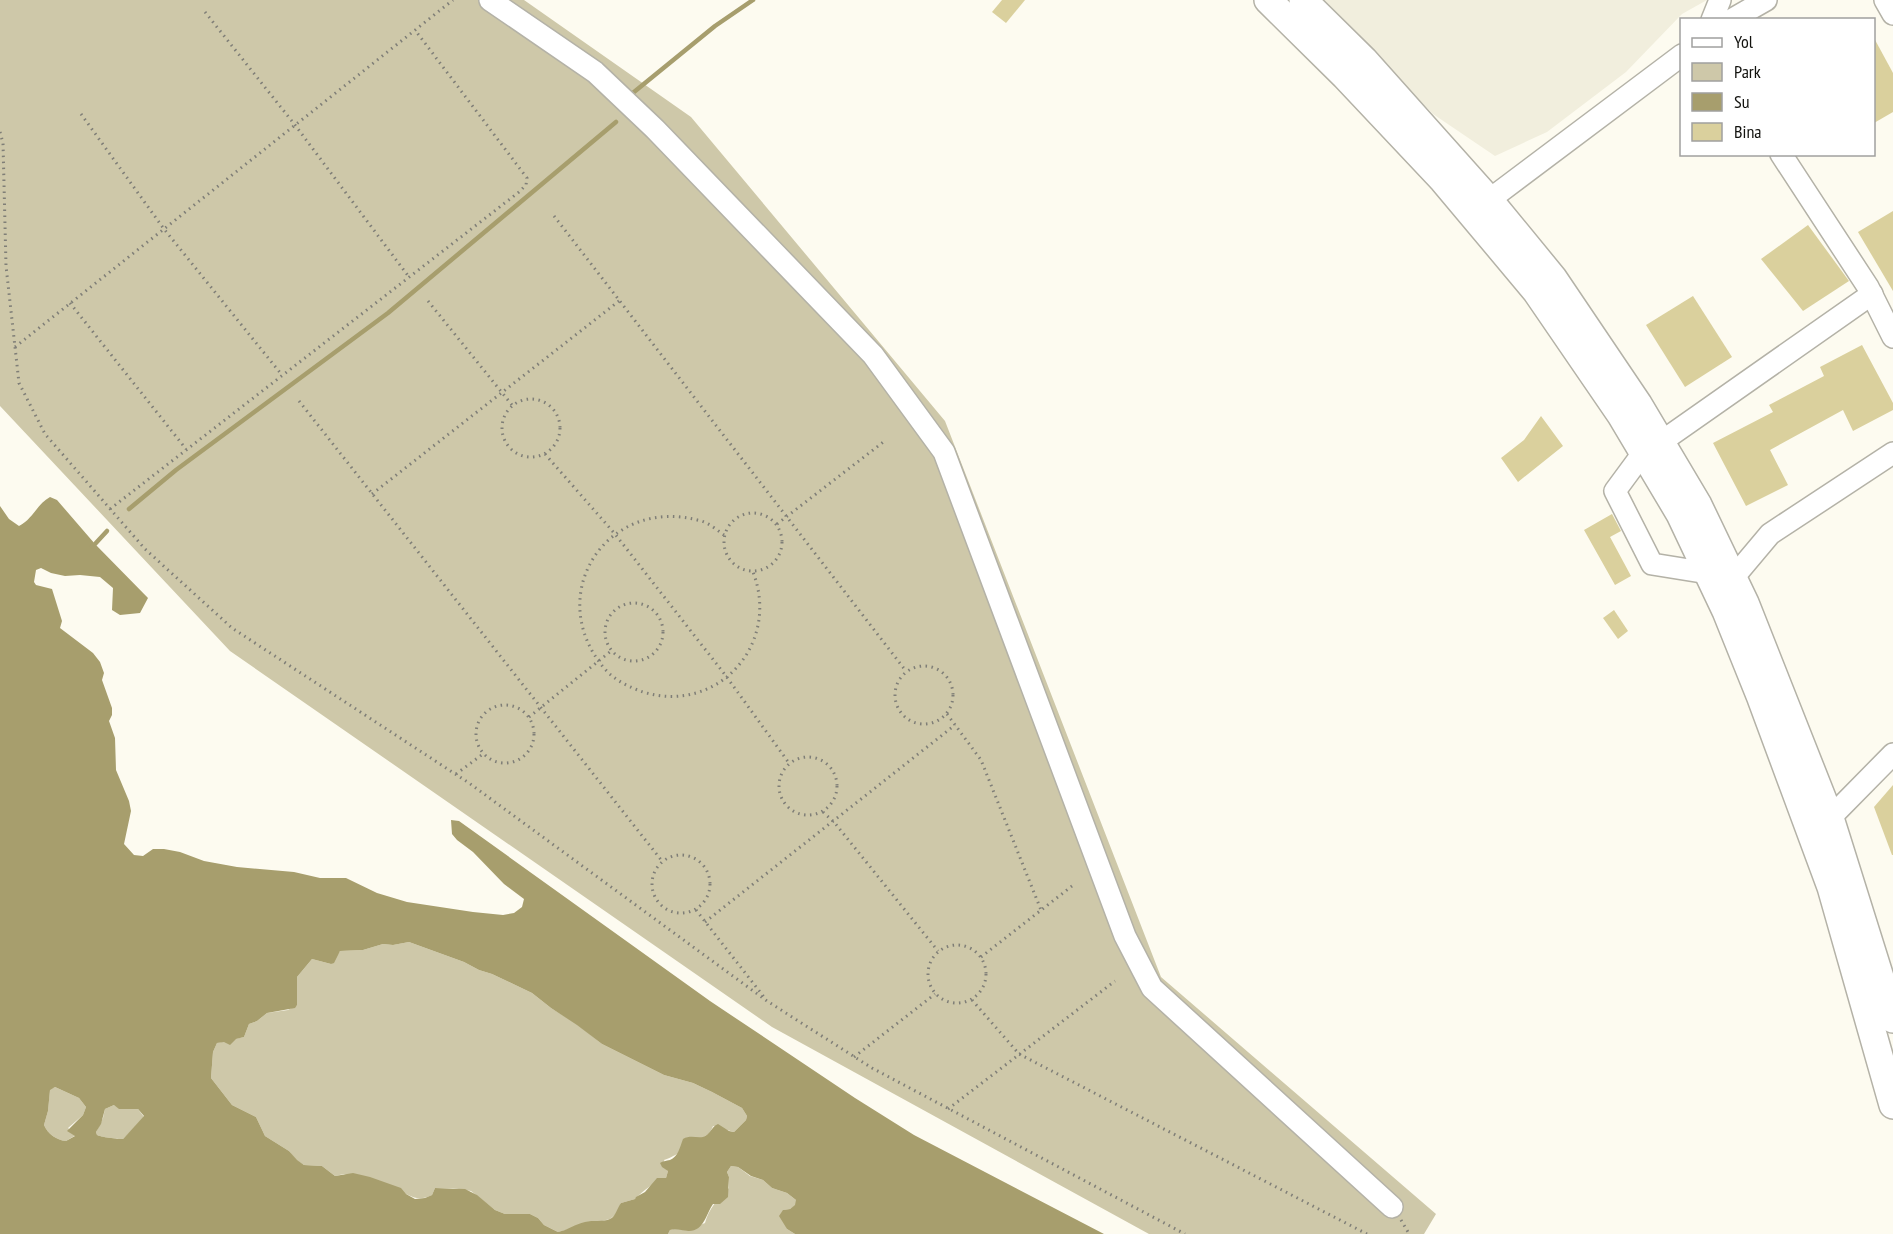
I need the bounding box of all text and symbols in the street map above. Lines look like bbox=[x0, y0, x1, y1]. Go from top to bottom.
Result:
legend bbox=[1680, 18, 1875, 156]
text: Yol bbox=[1734, 30, 1754, 53]
text: Park bbox=[1734, 60, 1761, 83]
text: Su bbox=[1734, 90, 1750, 113]
text: Bina bbox=[1734, 120, 1762, 143]

